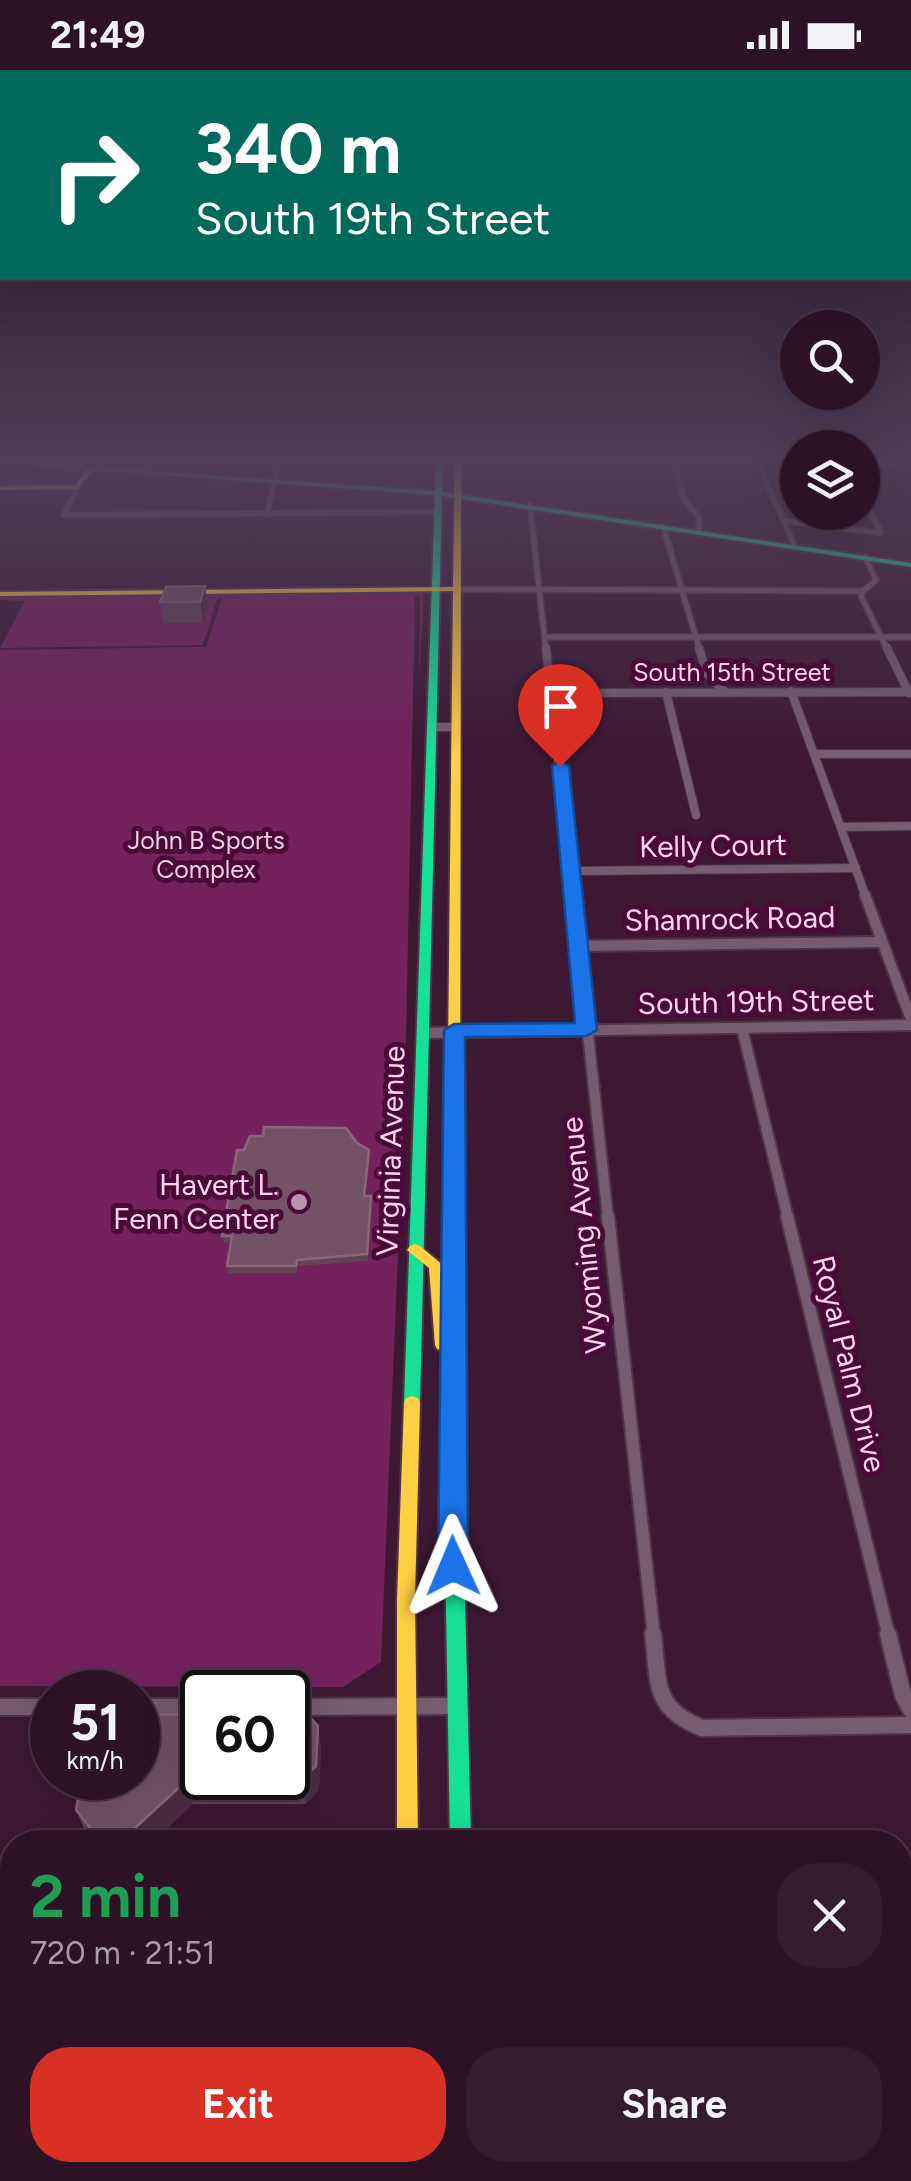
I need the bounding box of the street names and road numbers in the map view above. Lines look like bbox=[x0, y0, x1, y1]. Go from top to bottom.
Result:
street label: South 15th Street bbox=[633, 657, 831, 687]
street label: Kelly Court bbox=[639, 826, 787, 865]
street label: Shamrock Road bbox=[624, 898, 836, 939]
street label: South 19th Street bbox=[637, 981, 875, 1022]
street label: Virginia Avenue bbox=[368, 1045, 413, 1257]
street label: Wyoming Avenue bbox=[553, 1115, 614, 1355]
street label: Royal Palm Drive bbox=[805, 1252, 894, 1476]

